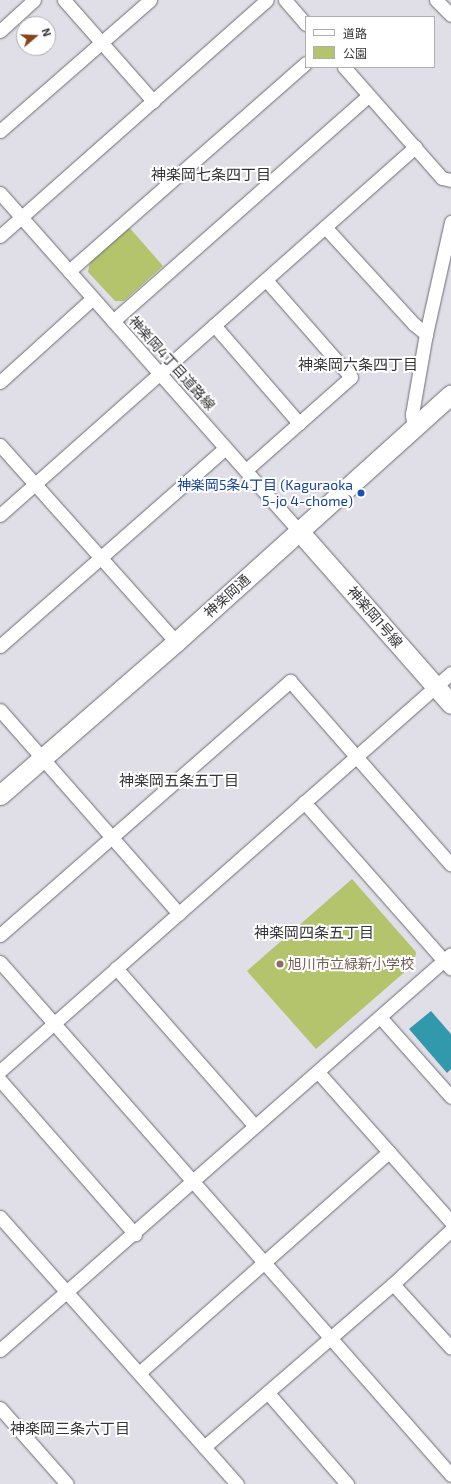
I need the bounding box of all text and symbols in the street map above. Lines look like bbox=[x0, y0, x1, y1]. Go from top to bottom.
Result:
north arrow bbox=[16, 16, 56, 56]
legend bbox=[305, 16, 435, 68]
text: N bbox=[39, 26, 54, 38]
text: 道路 bbox=[343, 26, 367, 40]
text: 公園 bbox=[343, 46, 367, 60]
district label: 神楽岡七条四丁目 bbox=[151, 166, 271, 184]
street label: 神楽岡4丁目道路線 bbox=[125, 313, 219, 413]
district label: 神楽岡六条四丁目 bbox=[298, 356, 418, 374]
place label: 神楽岡5条4丁目 (Kaguraoka 5-jo 4-chome) bbox=[177, 477, 353, 510]
marker: 神楽岡5条4丁目 (Kaguraoka 5-jo 4-chome) bbox=[356, 488, 366, 498]
street label: 神楽岡通 bbox=[201, 571, 253, 621]
street label: 神楽岡1号線 bbox=[344, 583, 406, 651]
district label: 神楽岡五条五丁目 bbox=[119, 772, 239, 790]
district label: 神楽岡四条五丁目 bbox=[254, 924, 374, 942]
place label: 旭川市立緑新小学校 bbox=[288, 956, 414, 972]
marker: 旭川市立緑新小学校 bbox=[275, 959, 285, 969]
district label: 神楽岡三条六丁目 bbox=[10, 1420, 130, 1438]

